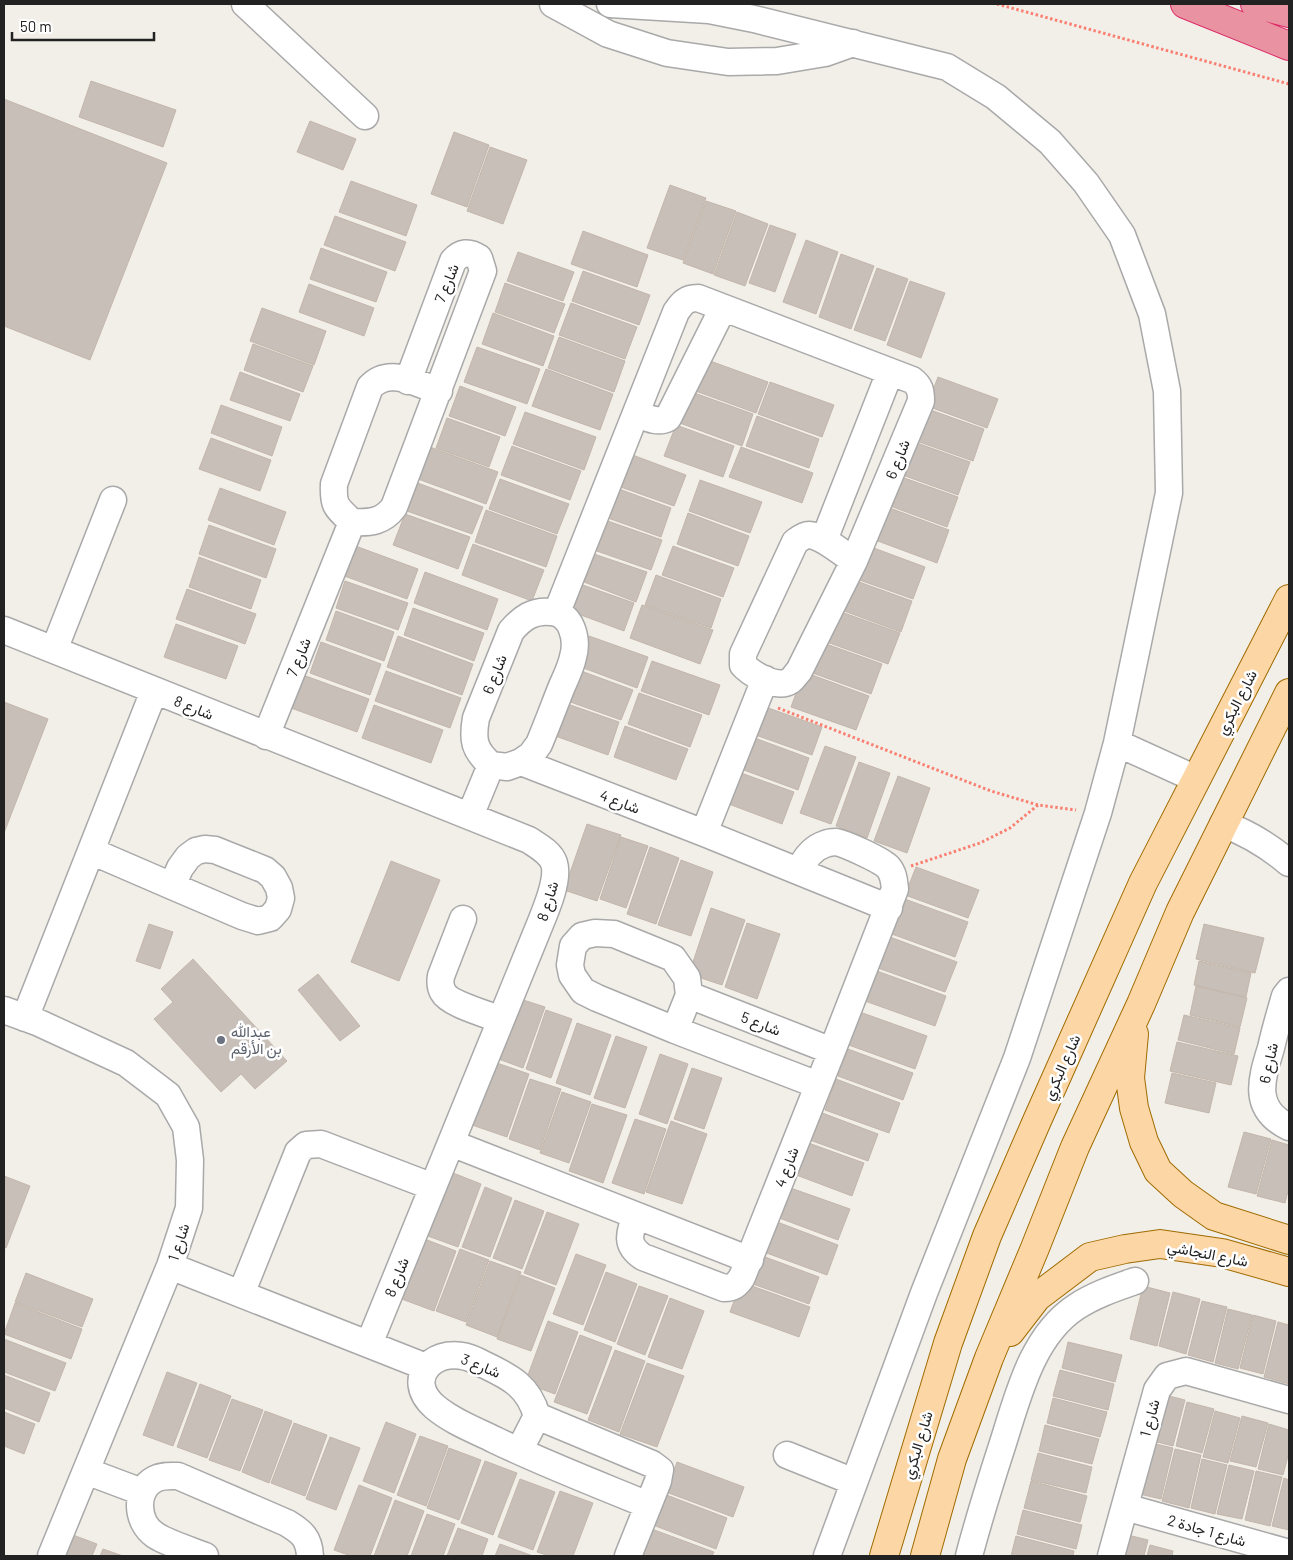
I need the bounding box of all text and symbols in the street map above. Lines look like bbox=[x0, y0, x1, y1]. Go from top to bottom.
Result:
scale bar bbox=[12, 10, 155, 42]
text: 50 m bbox=[20, 17, 52, 35]
street label: شارع 7 bbox=[430, 261, 465, 306]
street label: شارع 6 bbox=[881, 437, 916, 482]
street label: شارع 7 bbox=[282, 635, 317, 680]
street label: شارع 6 bbox=[478, 652, 513, 697]
street label: شارع البكري bbox=[1212, 666, 1264, 740]
street label: شارع 8 bbox=[170, 691, 217, 726]
street label: شارع 4 bbox=[596, 785, 643, 820]
street label: شارع 8 bbox=[532, 879, 565, 924]
street label: شارع 5 bbox=[738, 1007, 783, 1042]
place label: عبدالله بن الأرقم bbox=[231, 1022, 282, 1059]
street label: شارع البكري bbox=[1038, 1031, 1088, 1105]
marker: عبدالله بن الأرقم bbox=[215, 1034, 227, 1046]
street label: شارع 6 bbox=[1255, 1041, 1284, 1086]
street label: شارع 4 bbox=[770, 1144, 805, 1191]
street label: شارع 1 bbox=[164, 1221, 195, 1264]
street label: شارع النجاشي bbox=[1165, 1236, 1250, 1275]
street label: شارع 8 bbox=[380, 1254, 415, 1301]
street label: شارع 3 bbox=[458, 1349, 503, 1384]
street label: شارع 1 bbox=[1135, 1397, 1166, 1440]
street label: شارع البكري bbox=[898, 1409, 941, 1483]
street label: شارع 1 جادة 2 bbox=[1165, 1510, 1248, 1553]

